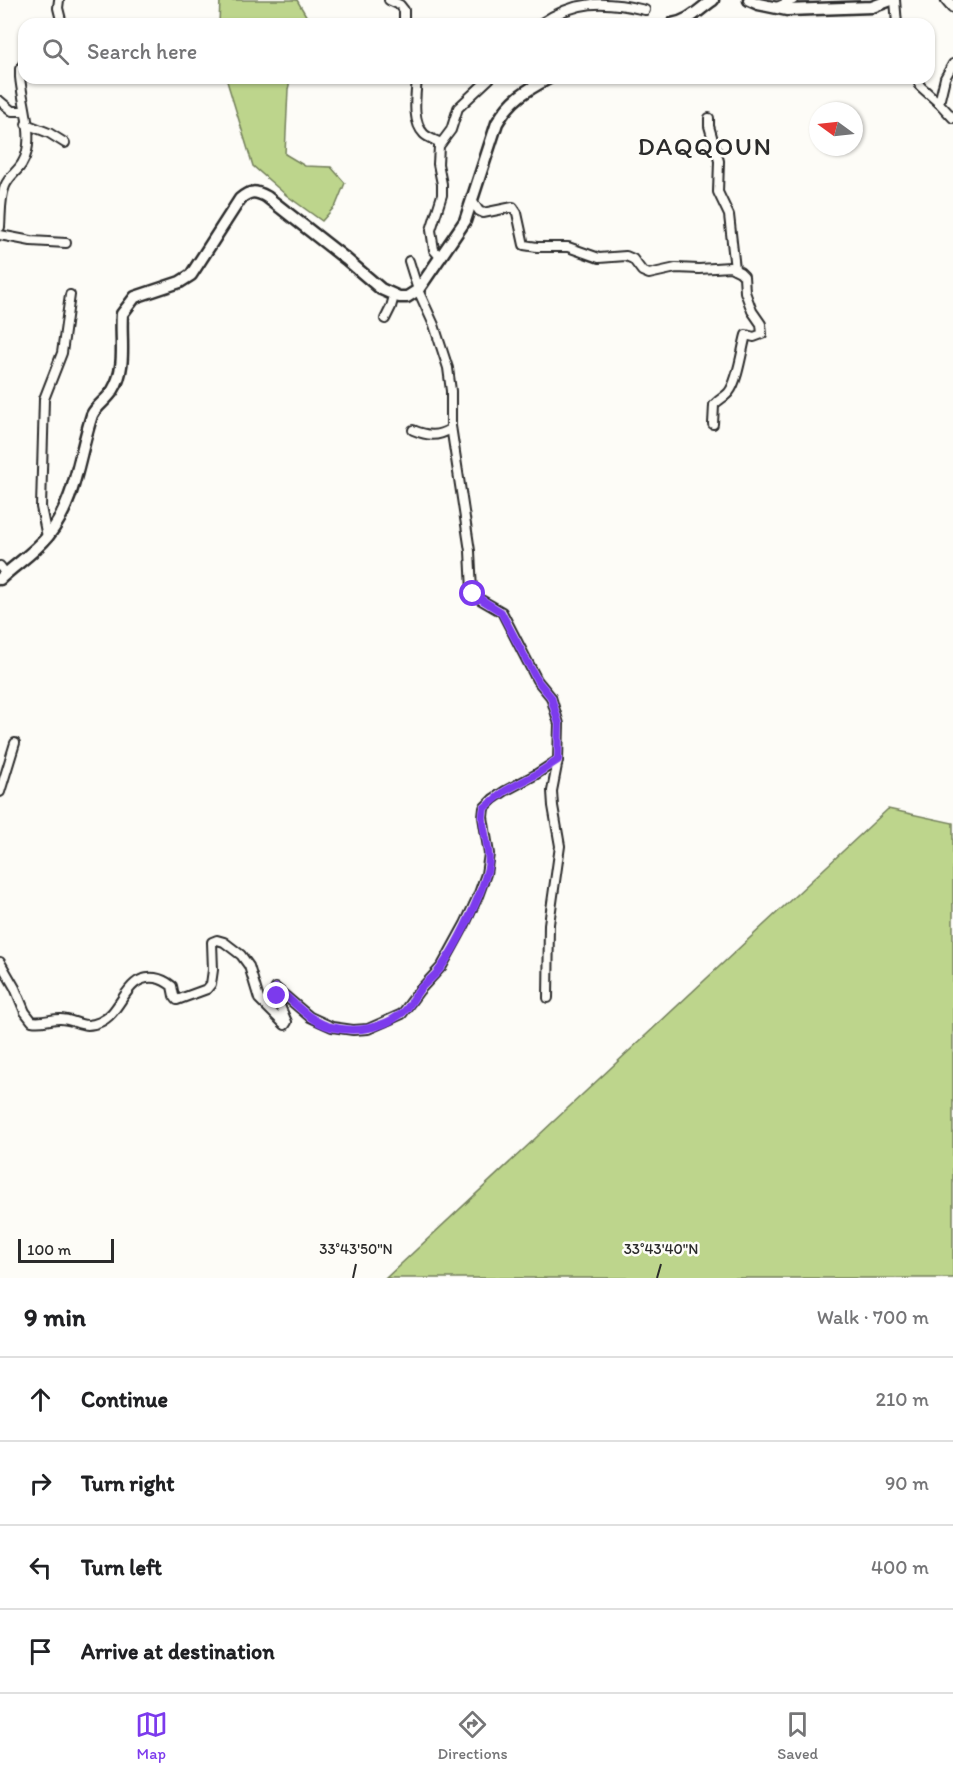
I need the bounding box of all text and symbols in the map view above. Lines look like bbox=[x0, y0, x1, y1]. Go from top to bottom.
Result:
search box bbox=[18, 18, 935, 84]
icon: search bbox=[39, 35, 72, 68]
text: Search here bbox=[87, 38, 197, 65]
north arrow bbox=[809, 102, 863, 156]
district label: DAQQOUN bbox=[637, 130, 773, 162]
route start bbox=[459, 580, 485, 606]
route end bbox=[263, 982, 289, 1008]
scale bar bbox=[18, 1236, 114, 1264]
text: 100 m bbox=[27, 1240, 71, 1259]
text: 33°43'50"N bbox=[319, 1240, 393, 1258]
text: 33°43'40"N bbox=[624, 1240, 698, 1258]
text: 9 min bbox=[24, 1301, 86, 1333]
text: Walk · 700 m bbox=[817, 1305, 929, 1329]
icon: ahead bbox=[24, 1383, 57, 1416]
text: Continue bbox=[81, 1386, 168, 1413]
text: 210 m bbox=[876, 1387, 929, 1411]
icon: right bbox=[24, 1467, 57, 1500]
text: Turn right bbox=[81, 1470, 175, 1497]
text: 90 m bbox=[885, 1471, 929, 1495]
icon: left bbox=[24, 1551, 57, 1584]
text: Turn left bbox=[81, 1554, 162, 1581]
text: 400 m bbox=[871, 1555, 929, 1579]
icon: arrive bbox=[24, 1635, 57, 1668]
text: Arrive at destination bbox=[81, 1638, 275, 1665]
tab: Map bbox=[135, 1708, 168, 1763]
tab: Directions bbox=[437, 1708, 508, 1763]
tab: Saved bbox=[777, 1708, 818, 1763]

